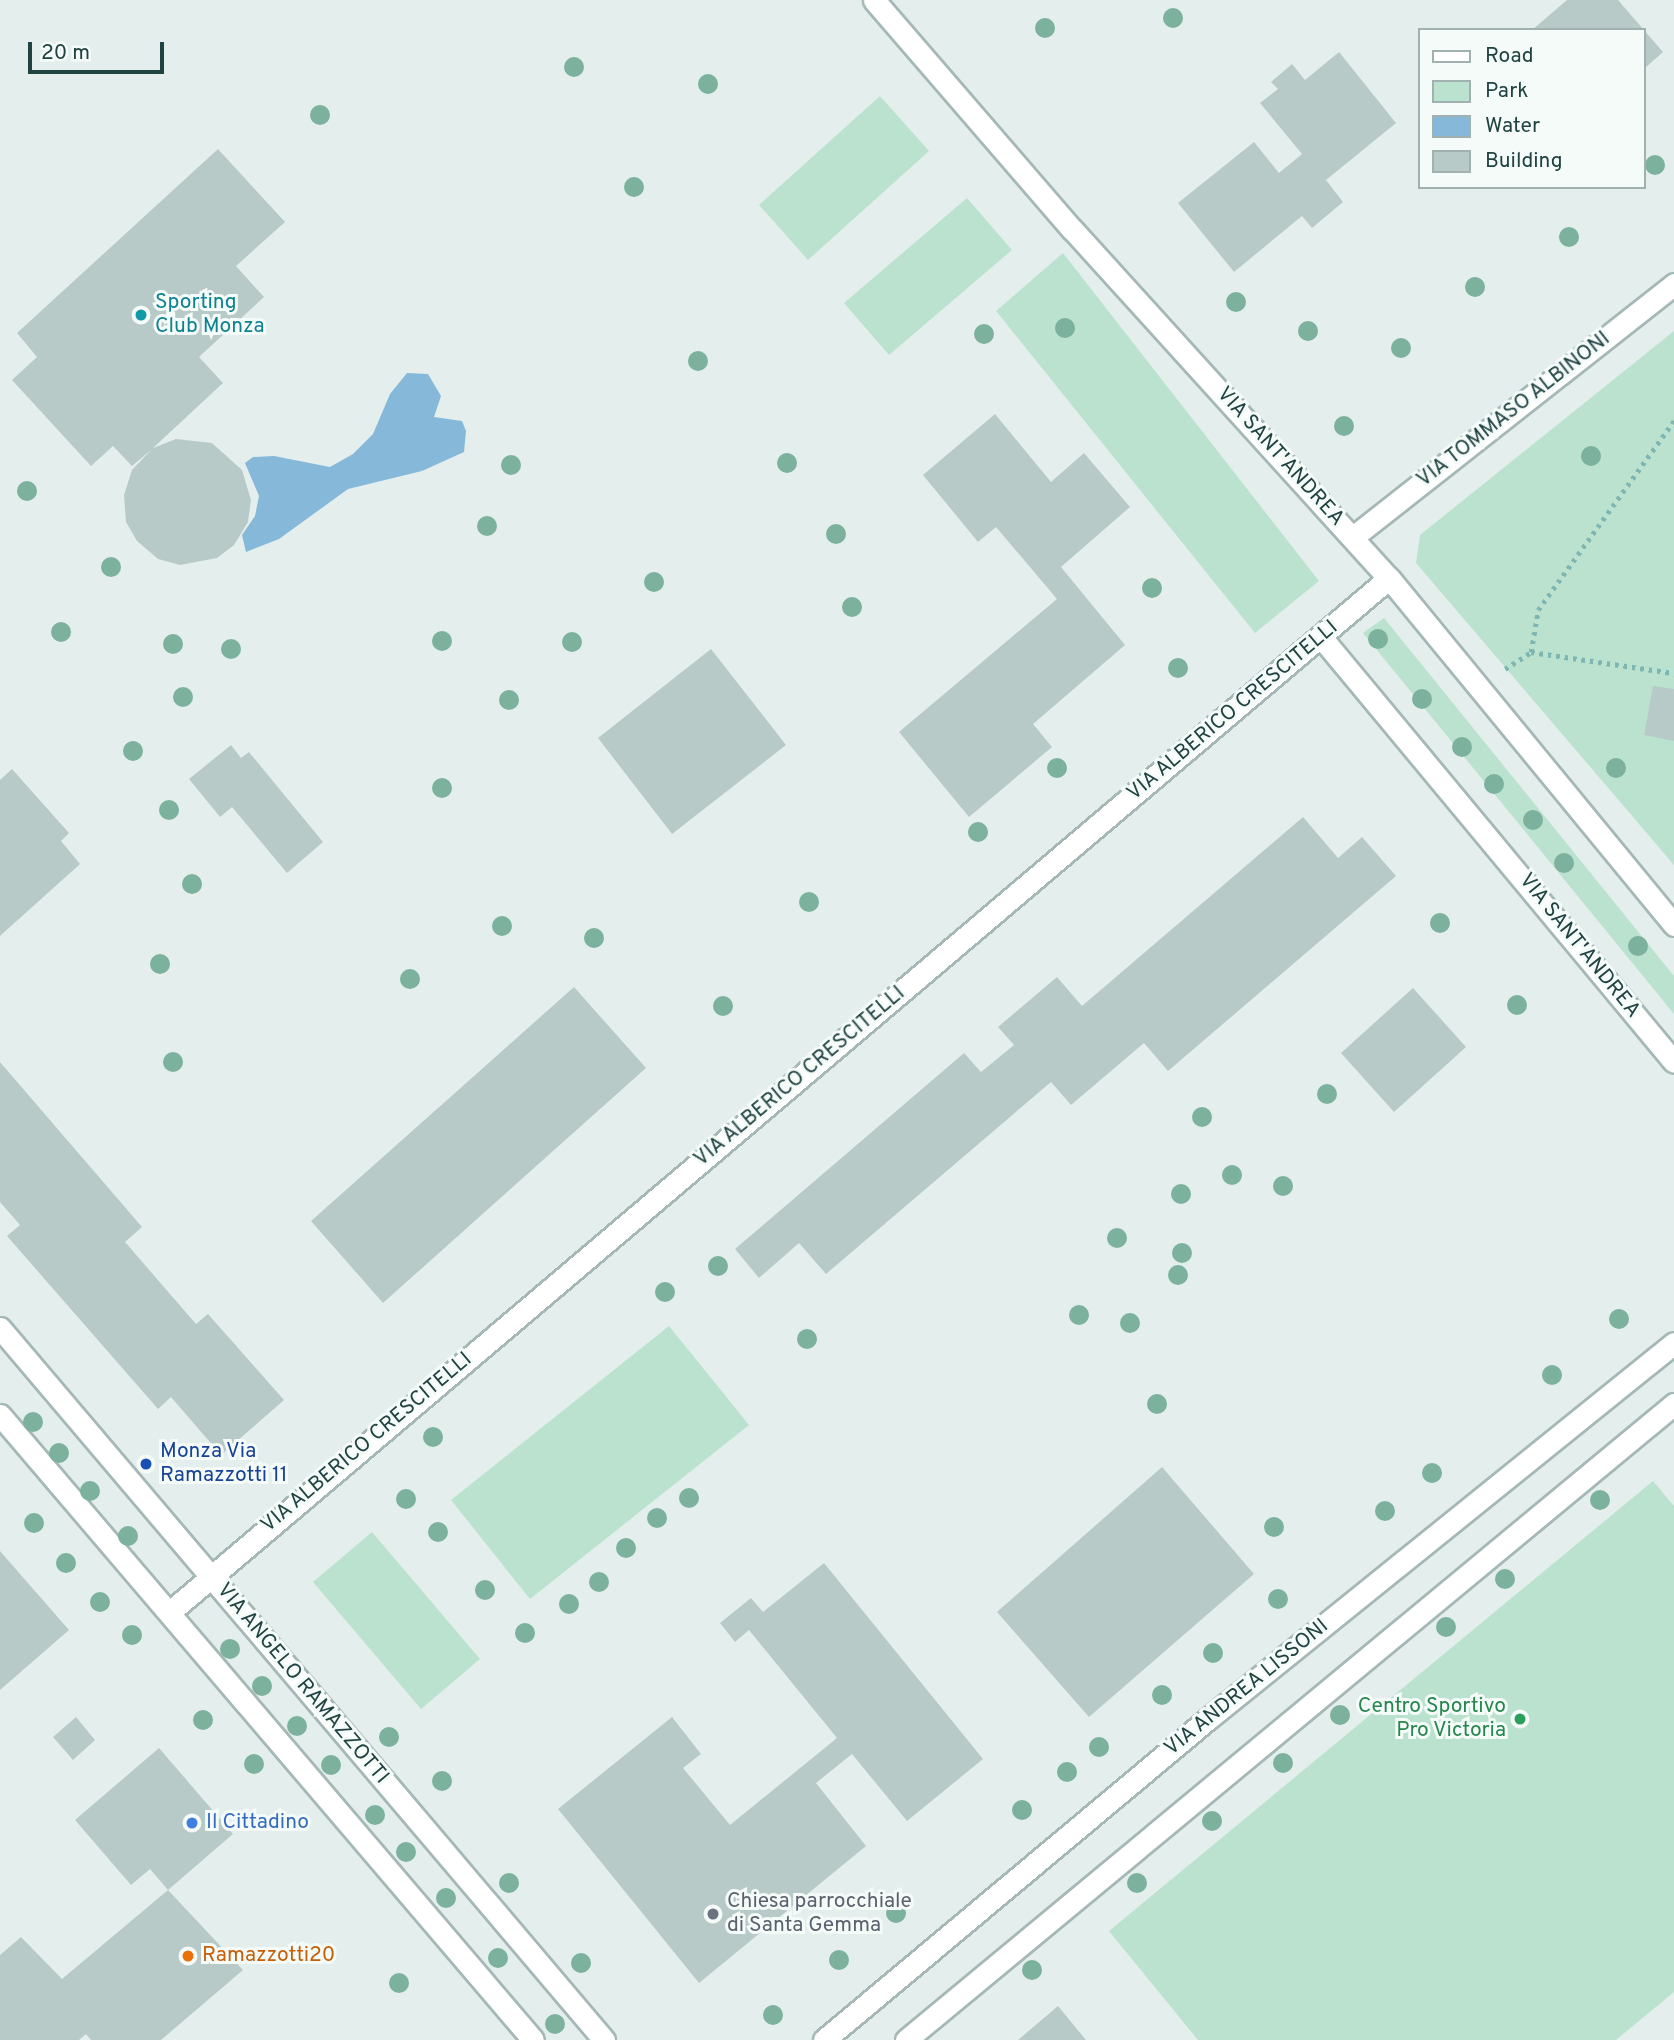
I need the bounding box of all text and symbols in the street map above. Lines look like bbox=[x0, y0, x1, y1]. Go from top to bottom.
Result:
scale bar bbox=[32, 28, 168, 72]
legend bbox=[1418, 28, 1646, 189]
text: 20 m bbox=[41, 40, 90, 67]
text: Road bbox=[1485, 43, 1534, 70]
text: Park bbox=[1485, 78, 1528, 105]
text: Water bbox=[1485, 113, 1540, 140]
text: Building bbox=[1485, 148, 1563, 175]
place label: Sporting Club Monza bbox=[155, 290, 265, 340]
marker: Sporting Club Monza bbox=[133, 307, 149, 323]
street label: VIA TOMMASO ALBINONI bbox=[1411, 326, 1617, 494]
street label: VIA SANT'ANDREA bbox=[1211, 382, 1349, 532]
street label: VIA ALBERICO CRESCITELLI bbox=[1122, 615, 1344, 807]
street label: VIA SANT'ANDREA bbox=[1513, 868, 1645, 1024]
street label: VIA ALBERICO CRESCITELLI bbox=[689, 981, 911, 1173]
street label: VIA ALBERICO CRESCITELLI bbox=[256, 1347, 478, 1539]
place label: Monza Via Ramazzotti 11 bbox=[160, 1439, 288, 1489]
marker: Monza Via Ramazzotti 11 bbox=[138, 1456, 154, 1472]
street label: VIA ANGELO RAMAZZOTTI bbox=[210, 1578, 394, 1790]
street label: VIA ANDREA LISSONI bbox=[1159, 1613, 1335, 1763]
place label: Centro Sportivo Pro Victoria bbox=[1358, 1694, 1506, 1744]
marker: Centro Sportivo Pro Victoria bbox=[1512, 1711, 1528, 1727]
place label: Il Cittadino bbox=[206, 1810, 309, 1836]
marker: Il Cittadino bbox=[184, 1815, 200, 1831]
place label: Chiesa parrocchiale di Santa Gemma bbox=[727, 1889, 912, 1939]
marker: Chiesa parrocchiale di Santa Gemma bbox=[705, 1906, 721, 1922]
place label: Ramazzotti20 bbox=[202, 1943, 335, 1969]
marker: Ramazzotti20 bbox=[180, 1948, 196, 1964]

